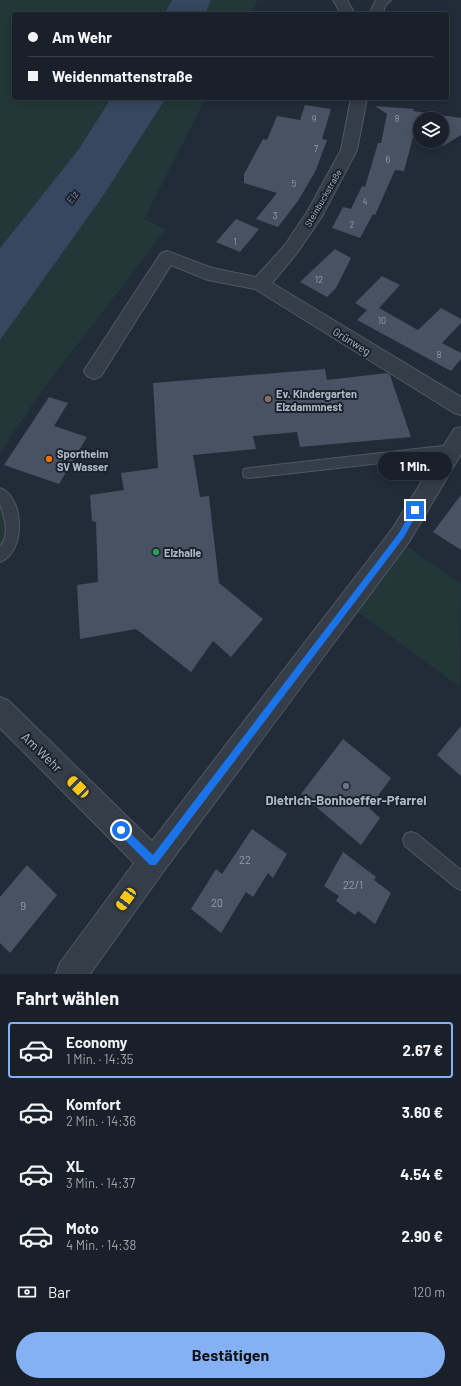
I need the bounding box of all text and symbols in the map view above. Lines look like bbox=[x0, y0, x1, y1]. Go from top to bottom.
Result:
text: Am Wehr bbox=[52, 28, 112, 46]
text: Weidenmattenstraße bbox=[52, 67, 193, 85]
map controls bbox=[413, 112, 449, 148]
button: layers bbox=[413, 112, 449, 148]
house number: 9 bbox=[312, 113, 317, 124]
house number: 8 bbox=[395, 113, 400, 124]
house number: 7 bbox=[314, 143, 319, 154]
house number: 6 bbox=[386, 154, 391, 165]
street label: Steinbuckstraße bbox=[302, 167, 344, 229]
house number: 5 bbox=[292, 178, 297, 189]
water label: Elz bbox=[64, 188, 81, 206]
house number: 4 bbox=[363, 196, 368, 207]
house number: 3 bbox=[273, 210, 278, 221]
house number: 2 bbox=[350, 219, 355, 230]
house number: 1 bbox=[233, 236, 237, 247]
house number: 12 bbox=[315, 274, 323, 285]
house number: 10 bbox=[378, 315, 386, 326]
street label: Grünweg bbox=[331, 324, 373, 358]
house number: 8 bbox=[437, 349, 442, 360]
place label: Ev. Kindergarten Elzdammnest bbox=[276, 387, 357, 413]
marker: Ev. Kindergarten Elzdammnest bbox=[263, 394, 273, 404]
place label: Sportheim SV Wasser bbox=[57, 447, 109, 473]
callout: 1 Min. bbox=[378, 452, 452, 480]
marker: Sportheim SV Wasser bbox=[44, 454, 54, 464]
text: 1 Min. bbox=[400, 458, 430, 474]
route end bbox=[406, 501, 424, 519]
place label: Elzhalle bbox=[164, 546, 201, 559]
marker: Elzhalle bbox=[151, 547, 161, 557]
street label: Am Wehr bbox=[18, 729, 66, 776]
car bbox=[65, 774, 91, 800]
marker: Dietrich-Bonhoeffer-Pfarrei bbox=[341, 781, 351, 791]
place label: Dietrich-Bonhoeffer-Pfarrei bbox=[265, 792, 427, 808]
route start bbox=[112, 821, 130, 839]
house number: 22 bbox=[239, 853, 251, 866]
house number: 22/1 bbox=[343, 878, 363, 891]
car bbox=[114, 886, 138, 912]
house number: 20 bbox=[211, 896, 223, 909]
house number: 9 bbox=[20, 899, 26, 912]
text: Fahrt wählen bbox=[16, 987, 119, 1009]
icon: car bbox=[18, 1032, 54, 1068]
text: Economy bbox=[66, 1033, 127, 1051]
text: 2.67 € bbox=[403, 1041, 443, 1059]
text: 1 Min. · 14:35 bbox=[66, 1051, 134, 1067]
icon: car bbox=[18, 1094, 54, 1130]
text: Komfort bbox=[66, 1095, 121, 1113]
text: 3.60 € bbox=[402, 1103, 443, 1121]
text: 2 Min. · 14:36 bbox=[66, 1113, 136, 1129]
icon: car bbox=[18, 1156, 54, 1192]
text: XL bbox=[66, 1157, 84, 1175]
text: 4.54 € bbox=[400, 1165, 443, 1183]
text: 3 Min. · 14:37 bbox=[66, 1175, 135, 1191]
icon: car bbox=[18, 1218, 54, 1254]
text: Moto bbox=[66, 1219, 99, 1237]
text: 2.90 € bbox=[402, 1227, 443, 1245]
text: 4 Min. · 14:38 bbox=[66, 1237, 136, 1253]
icon: cash bbox=[16, 1281, 38, 1303]
text: Bar bbox=[48, 1283, 70, 1301]
text: 120 m bbox=[413, 1284, 445, 1300]
button: Bestätigen bbox=[16, 1332, 445, 1378]

